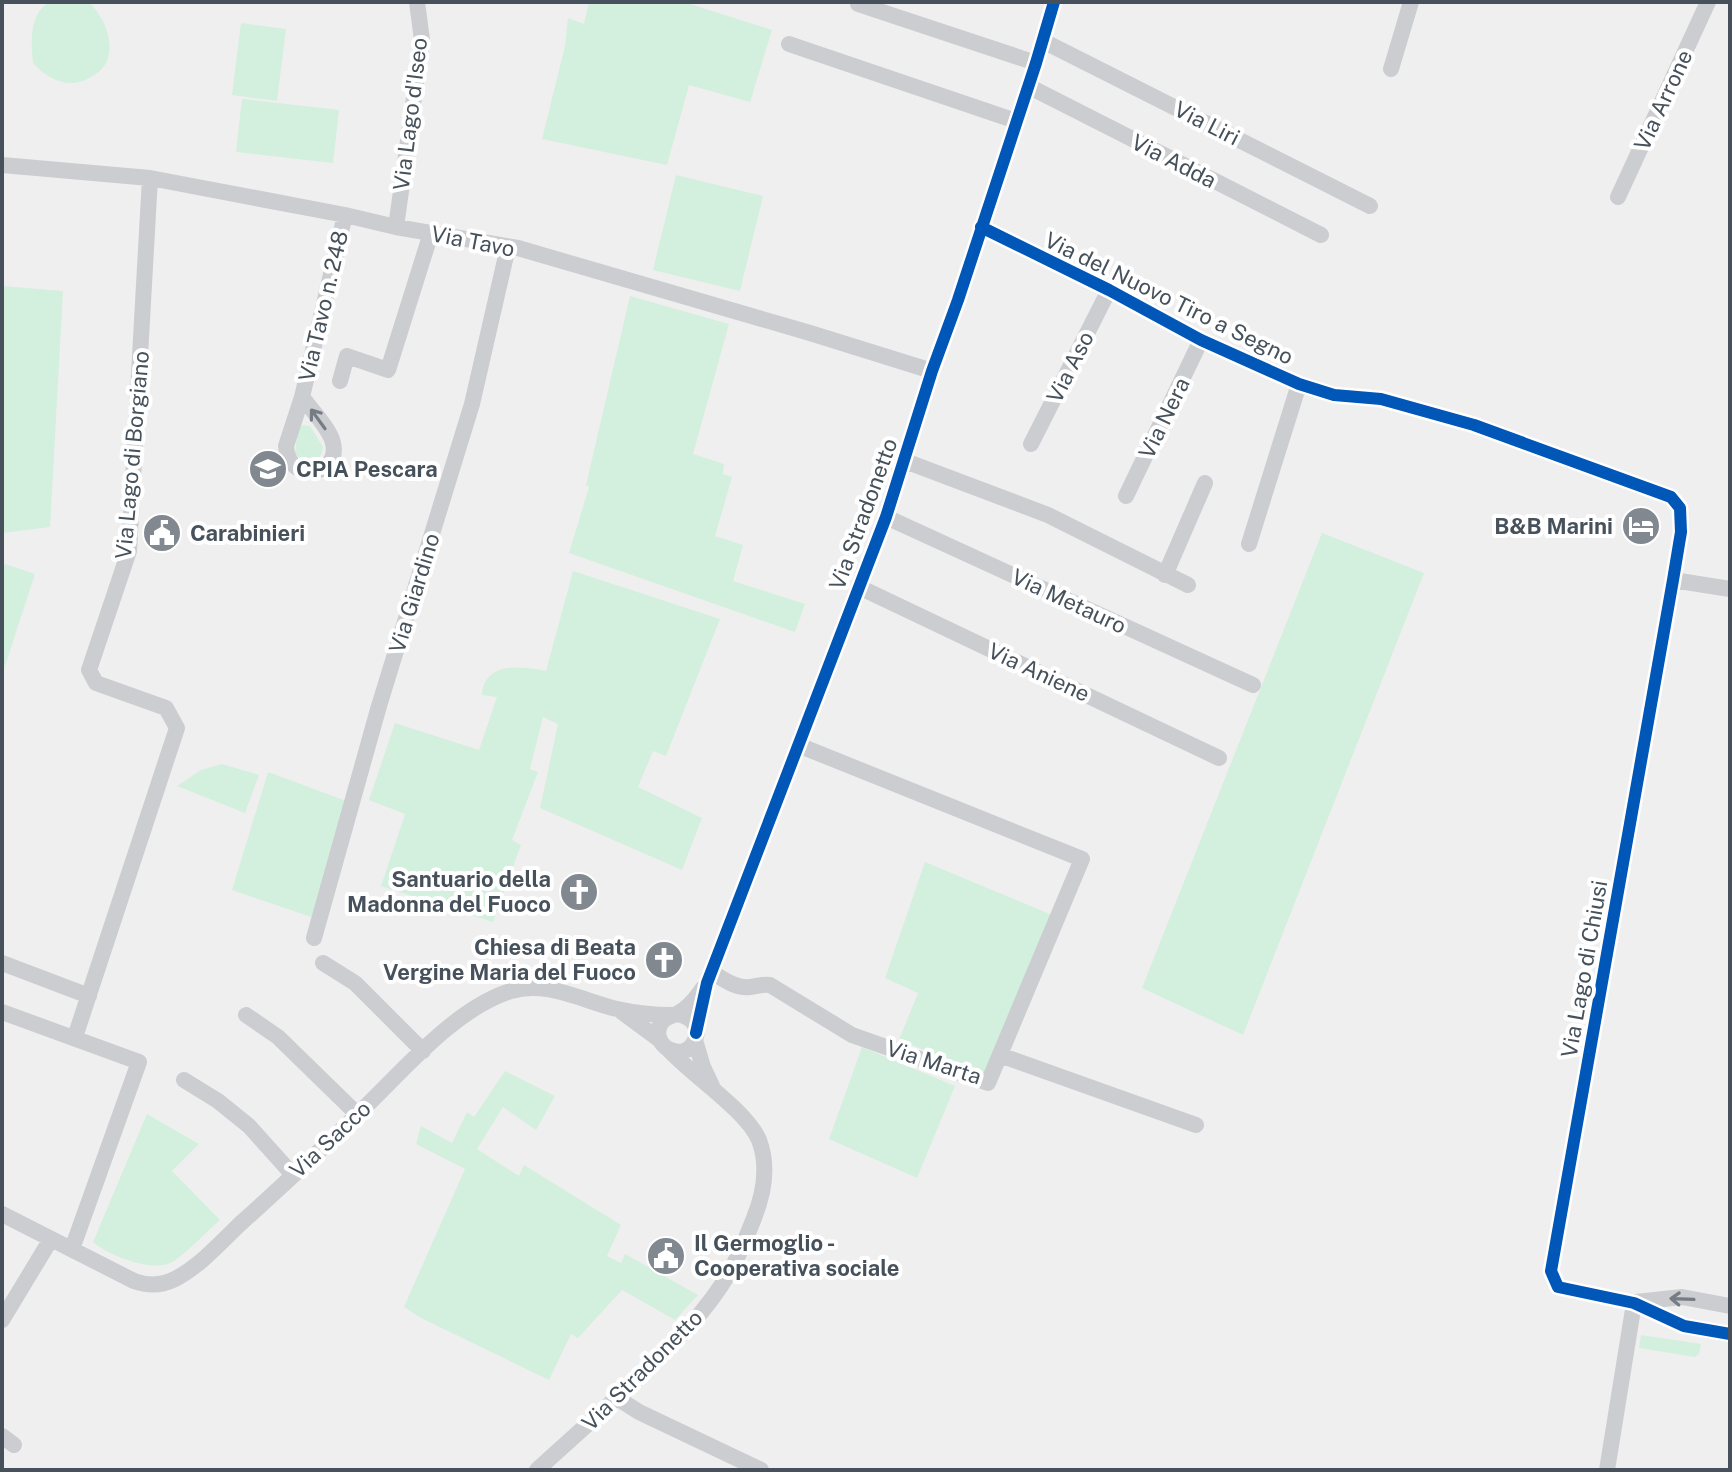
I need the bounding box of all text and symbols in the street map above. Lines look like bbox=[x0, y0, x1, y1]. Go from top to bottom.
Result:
street label: Via Lago d'Iseo bbox=[388, 36, 432, 192]
street label: Via Arrone bbox=[1628, 46, 1698, 154]
street label: Via Liri bbox=[1170, 96, 1244, 150]
street label: Via Adda bbox=[1127, 129, 1221, 193]
street label: Via Tavo bbox=[429, 220, 517, 262]
street label: Via del Nuovo Tiro a Segno bbox=[1040, 226, 1298, 370]
street label: Via Tavo n. 248 bbox=[293, 228, 353, 384]
street label: Via Aso bbox=[1041, 327, 1099, 407]
street label: Via Lago di Borgiano bbox=[110, 350, 154, 560]
street label: Via Nera bbox=[1133, 373, 1195, 463]
one-way arrow bbox=[310, 409, 327, 431]
street label: Via Stradonetto bbox=[824, 435, 902, 593]
school or university icon: CPIA Pescara bbox=[247, 448, 289, 490]
place label: CPIA Pescara bbox=[296, 456, 438, 482]
hotel icon: B&B Marini bbox=[1620, 505, 1662, 547]
public building icon: Carabinieri bbox=[141, 512, 183, 554]
place label: B&B Marini bbox=[1494, 513, 1613, 539]
place label: Carabinieri bbox=[190, 520, 305, 546]
street label: Via Giardino bbox=[383, 530, 445, 656]
street label: Via Metauro bbox=[1008, 563, 1130, 639]
street label: Via Aniene bbox=[984, 637, 1094, 707]
place label: Santuario della Madonna del Fuoco bbox=[347, 866, 551, 917]
church icon: Santuario della Madonna del Fuoco bbox=[558, 871, 600, 913]
street label: Via Lago di Chiusi bbox=[1556, 878, 1612, 1060]
place label: Chiesa di Beata Vergine Maria del Fuoco bbox=[383, 934, 636, 985]
church icon: Chiesa di Beata Vergine Maria del Fuoco bbox=[643, 939, 685, 981]
street label: Via Marta bbox=[883, 1034, 985, 1090]
street label: Via Sacco bbox=[284, 1095, 376, 1183]
place label: Il Germoglio - Cooperativa sociale bbox=[694, 1230, 899, 1281]
public building icon: Il Germoglio - Cooperativa sociale bbox=[645, 1235, 687, 1277]
one-way arrow bbox=[1669, 1292, 1696, 1307]
street label: Via Stradonetto bbox=[576, 1304, 708, 1436]

